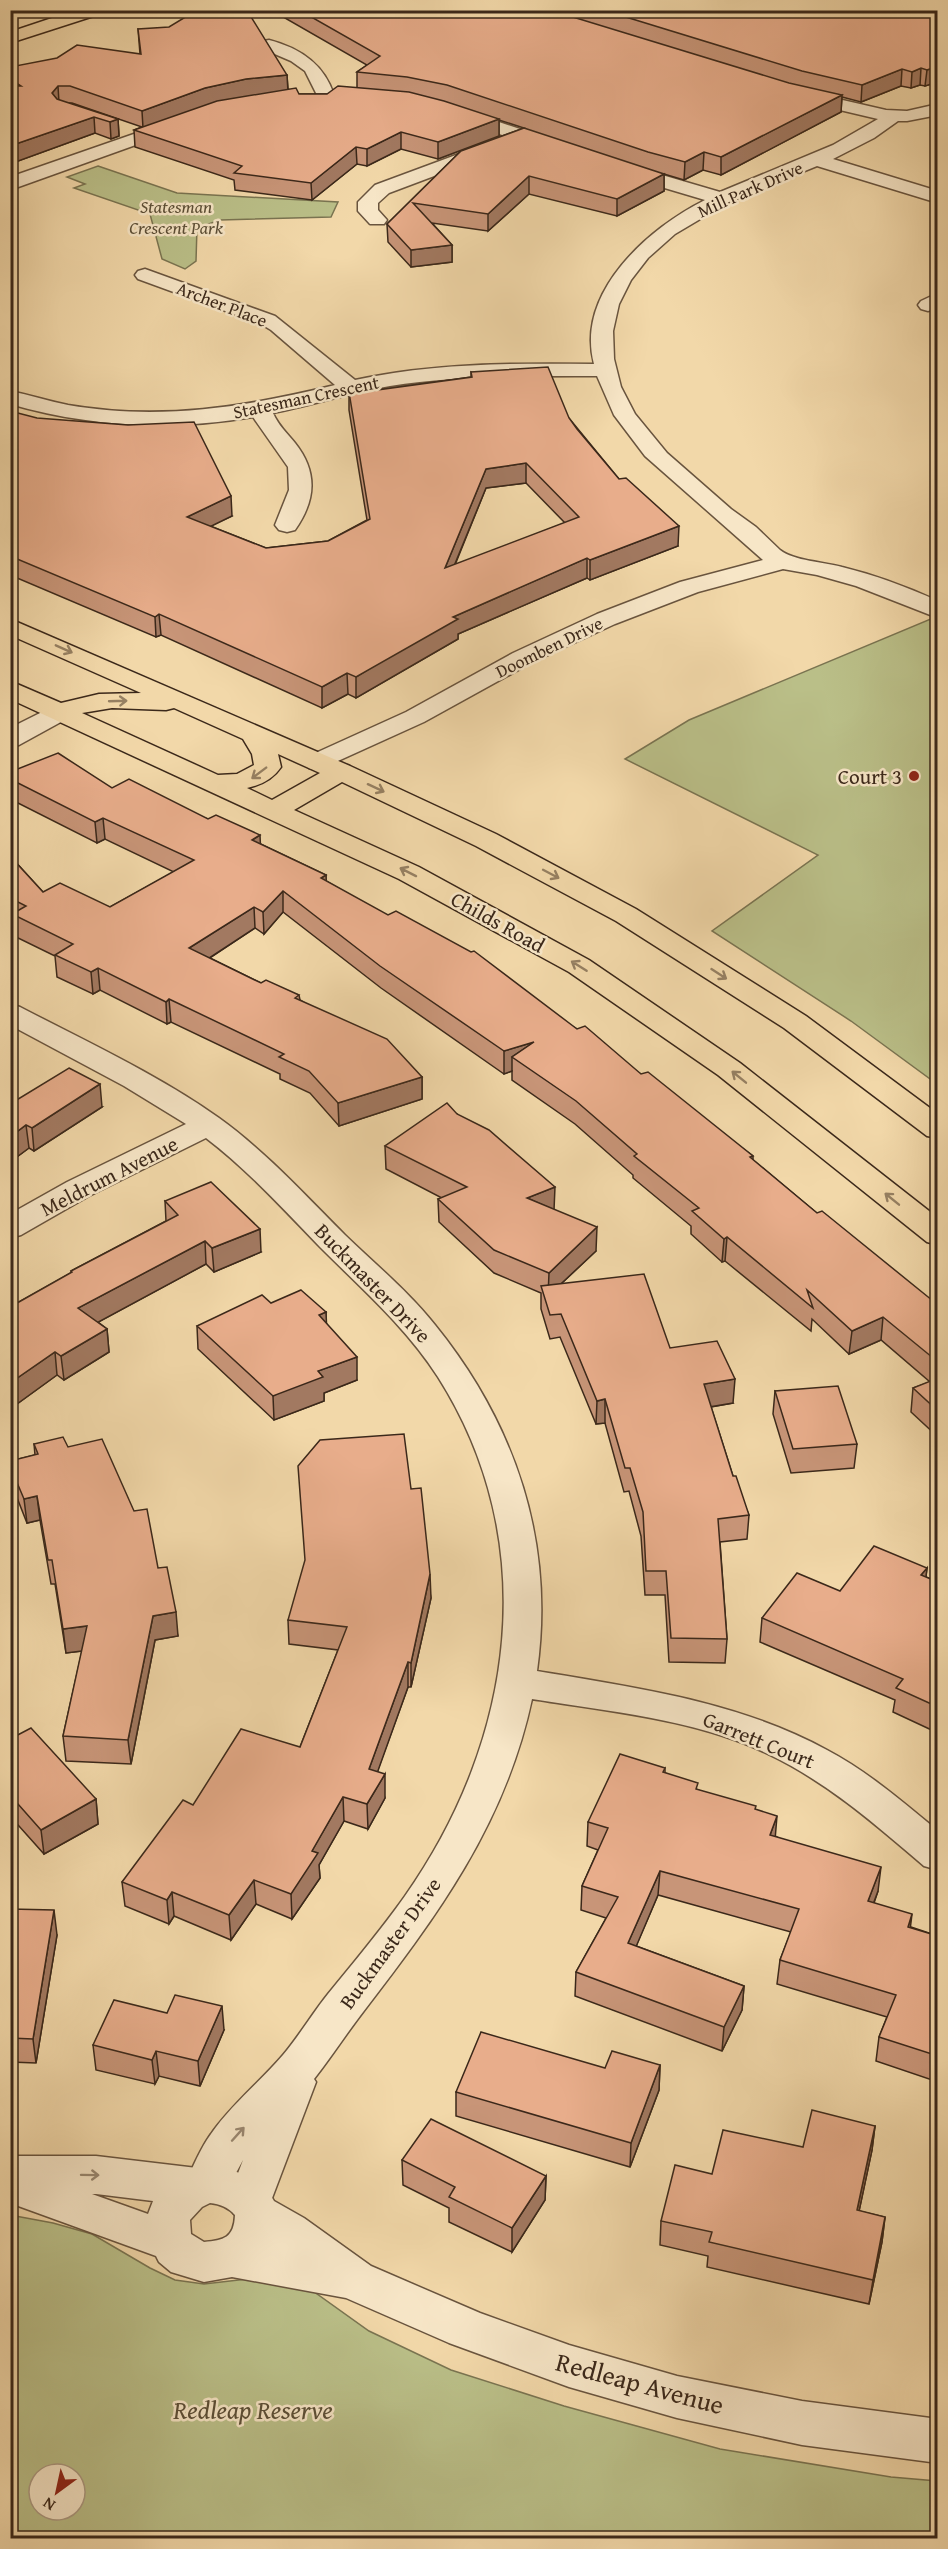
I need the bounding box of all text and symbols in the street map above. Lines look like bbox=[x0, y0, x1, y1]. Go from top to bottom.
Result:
street label: Mill Park Drive bbox=[693, 154, 807, 224]
park label: Statesman Crescent Park bbox=[129, 193, 224, 241]
street label: Archer Place bbox=[173, 274, 271, 334]
street label: Statesman Crescent bbox=[231, 368, 382, 426]
street label: Doomben Drive bbox=[491, 609, 607, 685]
one-way arrow bbox=[55, 645, 73, 656]
one-way arrow bbox=[107, 695, 127, 707]
place label: Court 3 bbox=[838, 761, 902, 792]
one-way arrow bbox=[252, 767, 268, 779]
marker: Court 3 bbox=[907, 769, 921, 783]
one-way arrow bbox=[367, 783, 385, 795]
one-way arrow bbox=[399, 866, 417, 878]
one-way arrow bbox=[542, 869, 560, 881]
street label: Childs Road bbox=[445, 883, 551, 961]
one-way arrow bbox=[571, 960, 588, 972]
one-way arrow bbox=[710, 968, 727, 980]
one-way arrow bbox=[731, 1071, 747, 1084]
street label: Meldrum Avenue bbox=[35, 1128, 183, 1224]
one-way arrow bbox=[884, 1192, 900, 1205]
street label: Buckmaster Drive bbox=[308, 1216, 438, 1350]
street label: Garrett Court bbox=[698, 1703, 820, 1777]
street label: Buckmaster Drive bbox=[332, 1871, 448, 2015]
one-way arrow bbox=[231, 2127, 245, 2142]
one-way arrow bbox=[79, 2169, 99, 2181]
street label: Redleap Avenue bbox=[552, 2342, 728, 2424]
park label: Redleap Reserve bbox=[172, 2390, 333, 2429]
north arrow bbox=[27, 2462, 87, 2522]
text: N bbox=[38, 2491, 60, 2518]

